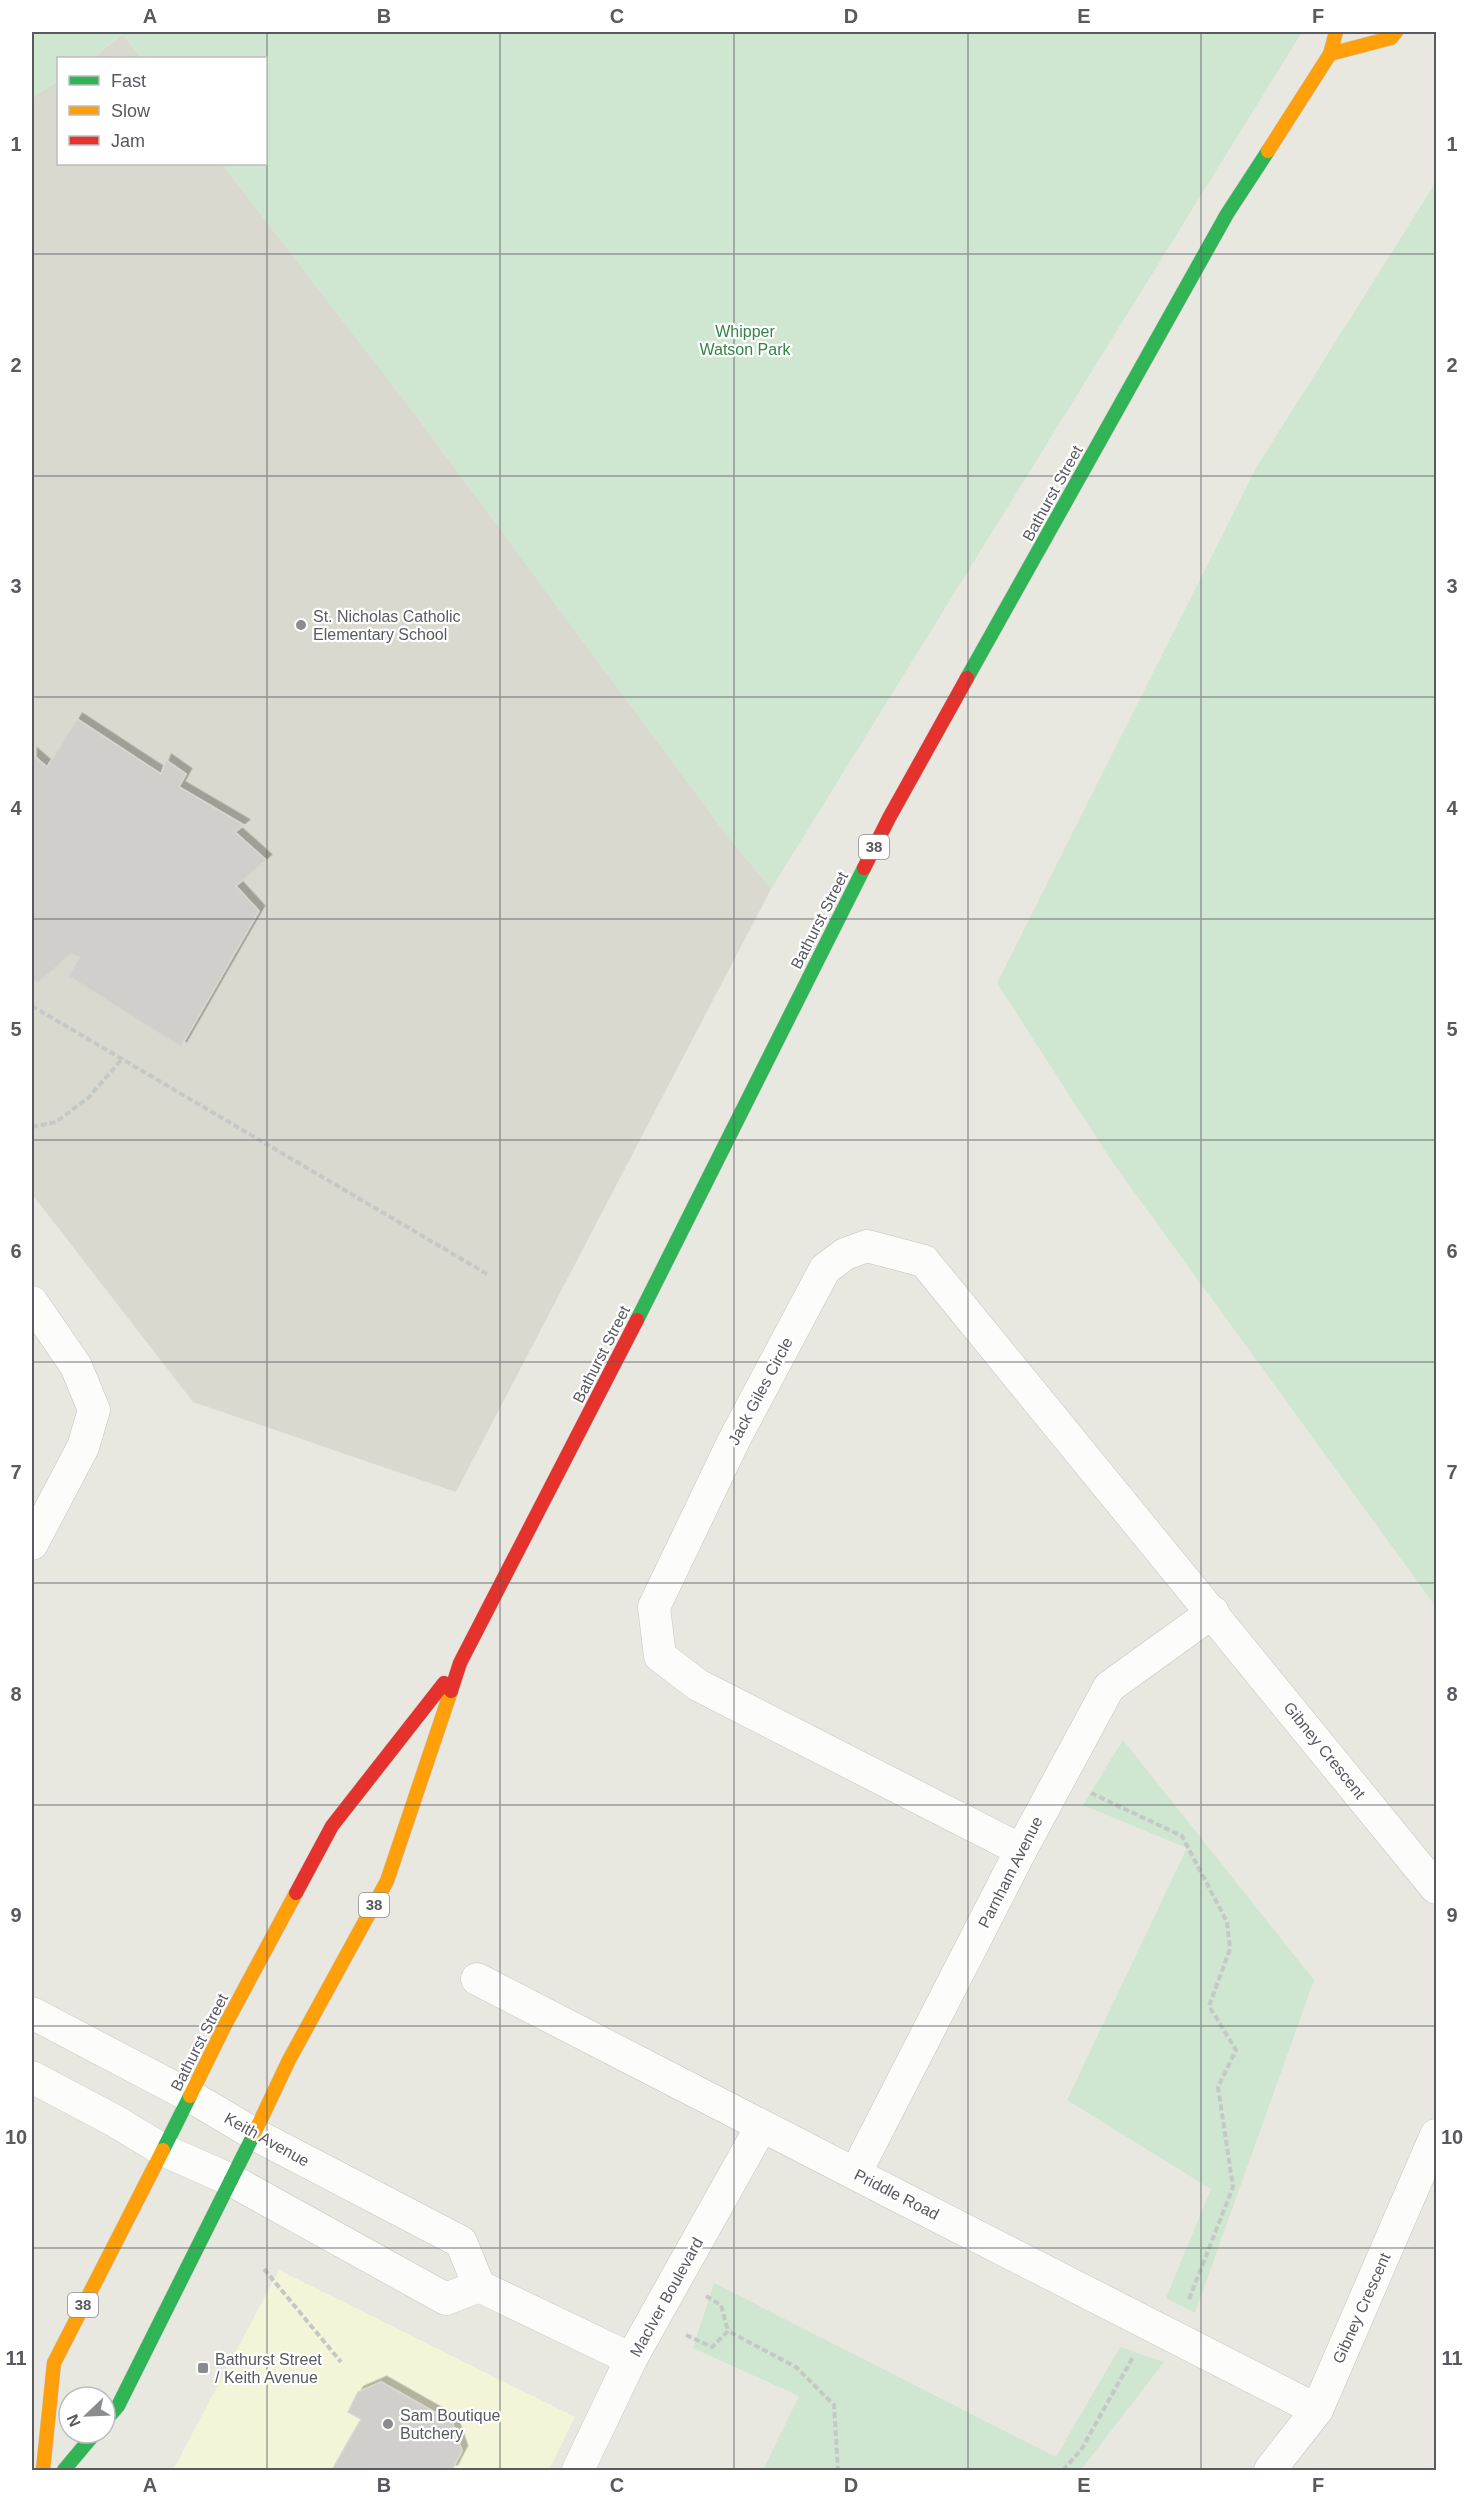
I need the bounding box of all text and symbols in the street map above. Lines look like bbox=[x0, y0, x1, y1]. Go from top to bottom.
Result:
text: A bbox=[143, 5, 157, 27]
text: B bbox=[377, 5, 391, 27]
text: C bbox=[610, 5, 624, 27]
text: D bbox=[844, 5, 858, 27]
text: E bbox=[1077, 5, 1091, 27]
text: F bbox=[1312, 5, 1324, 27]
legend bbox=[57, 57, 267, 165]
text: Fast bbox=[111, 71, 146, 91]
text: Slow bbox=[111, 101, 151, 121]
text: Jam bbox=[111, 131, 145, 151]
text: 1 bbox=[10, 133, 22, 155]
text: 1 bbox=[1446, 133, 1458, 155]
park label: Whipper Watson Park bbox=[700, 323, 791, 358]
text: 2 bbox=[10, 354, 22, 376]
text: 2 bbox=[1446, 354, 1458, 376]
street label: Bathurst Street bbox=[1019, 442, 1086, 544]
text: 3 bbox=[10, 575, 22, 597]
text: 3 bbox=[1446, 575, 1458, 597]
place label: St. Nicholas Catholic Elementary School bbox=[313, 608, 461, 643]
marker: St. Nicholas Catholic Elementary School bbox=[294, 618, 308, 632]
text: 4 bbox=[10, 797, 22, 819]
text: 4 bbox=[1446, 797, 1458, 819]
road number: 38 bbox=[859, 835, 889, 859]
street label: Bathurst Street bbox=[788, 868, 851, 972]
text: 5 bbox=[10, 1018, 22, 1040]
text: 5 bbox=[1446, 1018, 1458, 1040]
text: 6 bbox=[10, 1240, 22, 1262]
text: 6 bbox=[1446, 1240, 1458, 1262]
street label: Bathurst Street bbox=[570, 1302, 633, 1406]
street label: Jack Giles Circle bbox=[725, 1335, 796, 1448]
text: 7 bbox=[10, 1461, 22, 1483]
text: 7 bbox=[1446, 1461, 1458, 1483]
text: 8 bbox=[10, 1683, 22, 1705]
text: 8 bbox=[1446, 1683, 1458, 1705]
street label: Gibney Crescent bbox=[1281, 1699, 1369, 1802]
street label: Parnham Avenue bbox=[975, 1814, 1046, 1931]
road number: 38 bbox=[359, 1893, 389, 1917]
text: 9 bbox=[10, 1904, 22, 1926]
text: 9 bbox=[1446, 1904, 1458, 1926]
street label: Bathurst Street bbox=[168, 1990, 231, 2094]
street label: Keith Avenue bbox=[222, 2109, 312, 2170]
text: 10 bbox=[5, 2126, 27, 2148]
text: 10 bbox=[1441, 2126, 1463, 2148]
street label: Priddle Road bbox=[852, 2166, 942, 2223]
street label: MacIver Boulevard bbox=[627, 2235, 706, 2360]
street label: Gibney Crescent bbox=[1329, 2250, 1394, 2366]
road number: 38 bbox=[68, 2293, 98, 2317]
text: 11 bbox=[5, 2347, 27, 2369]
text: 11 bbox=[1441, 2347, 1463, 2369]
place label: Bathurst Street / Keith Avenue bbox=[215, 2351, 322, 2386]
marker: Bathurst Street / Keith Avenue bbox=[196, 2361, 210, 2375]
north arrow bbox=[57, 2385, 117, 2445]
place label: Sam Boutique Butchery bbox=[400, 2407, 501, 2442]
text: N bbox=[64, 2412, 84, 2429]
marker: Sam Boutique Butchery bbox=[381, 2417, 395, 2431]
text: A bbox=[143, 2474, 157, 2496]
text: B bbox=[377, 2474, 391, 2496]
text: C bbox=[610, 2474, 624, 2496]
text: D bbox=[844, 2474, 858, 2496]
text: E bbox=[1077, 2474, 1091, 2496]
text: F bbox=[1312, 2474, 1324, 2496]

